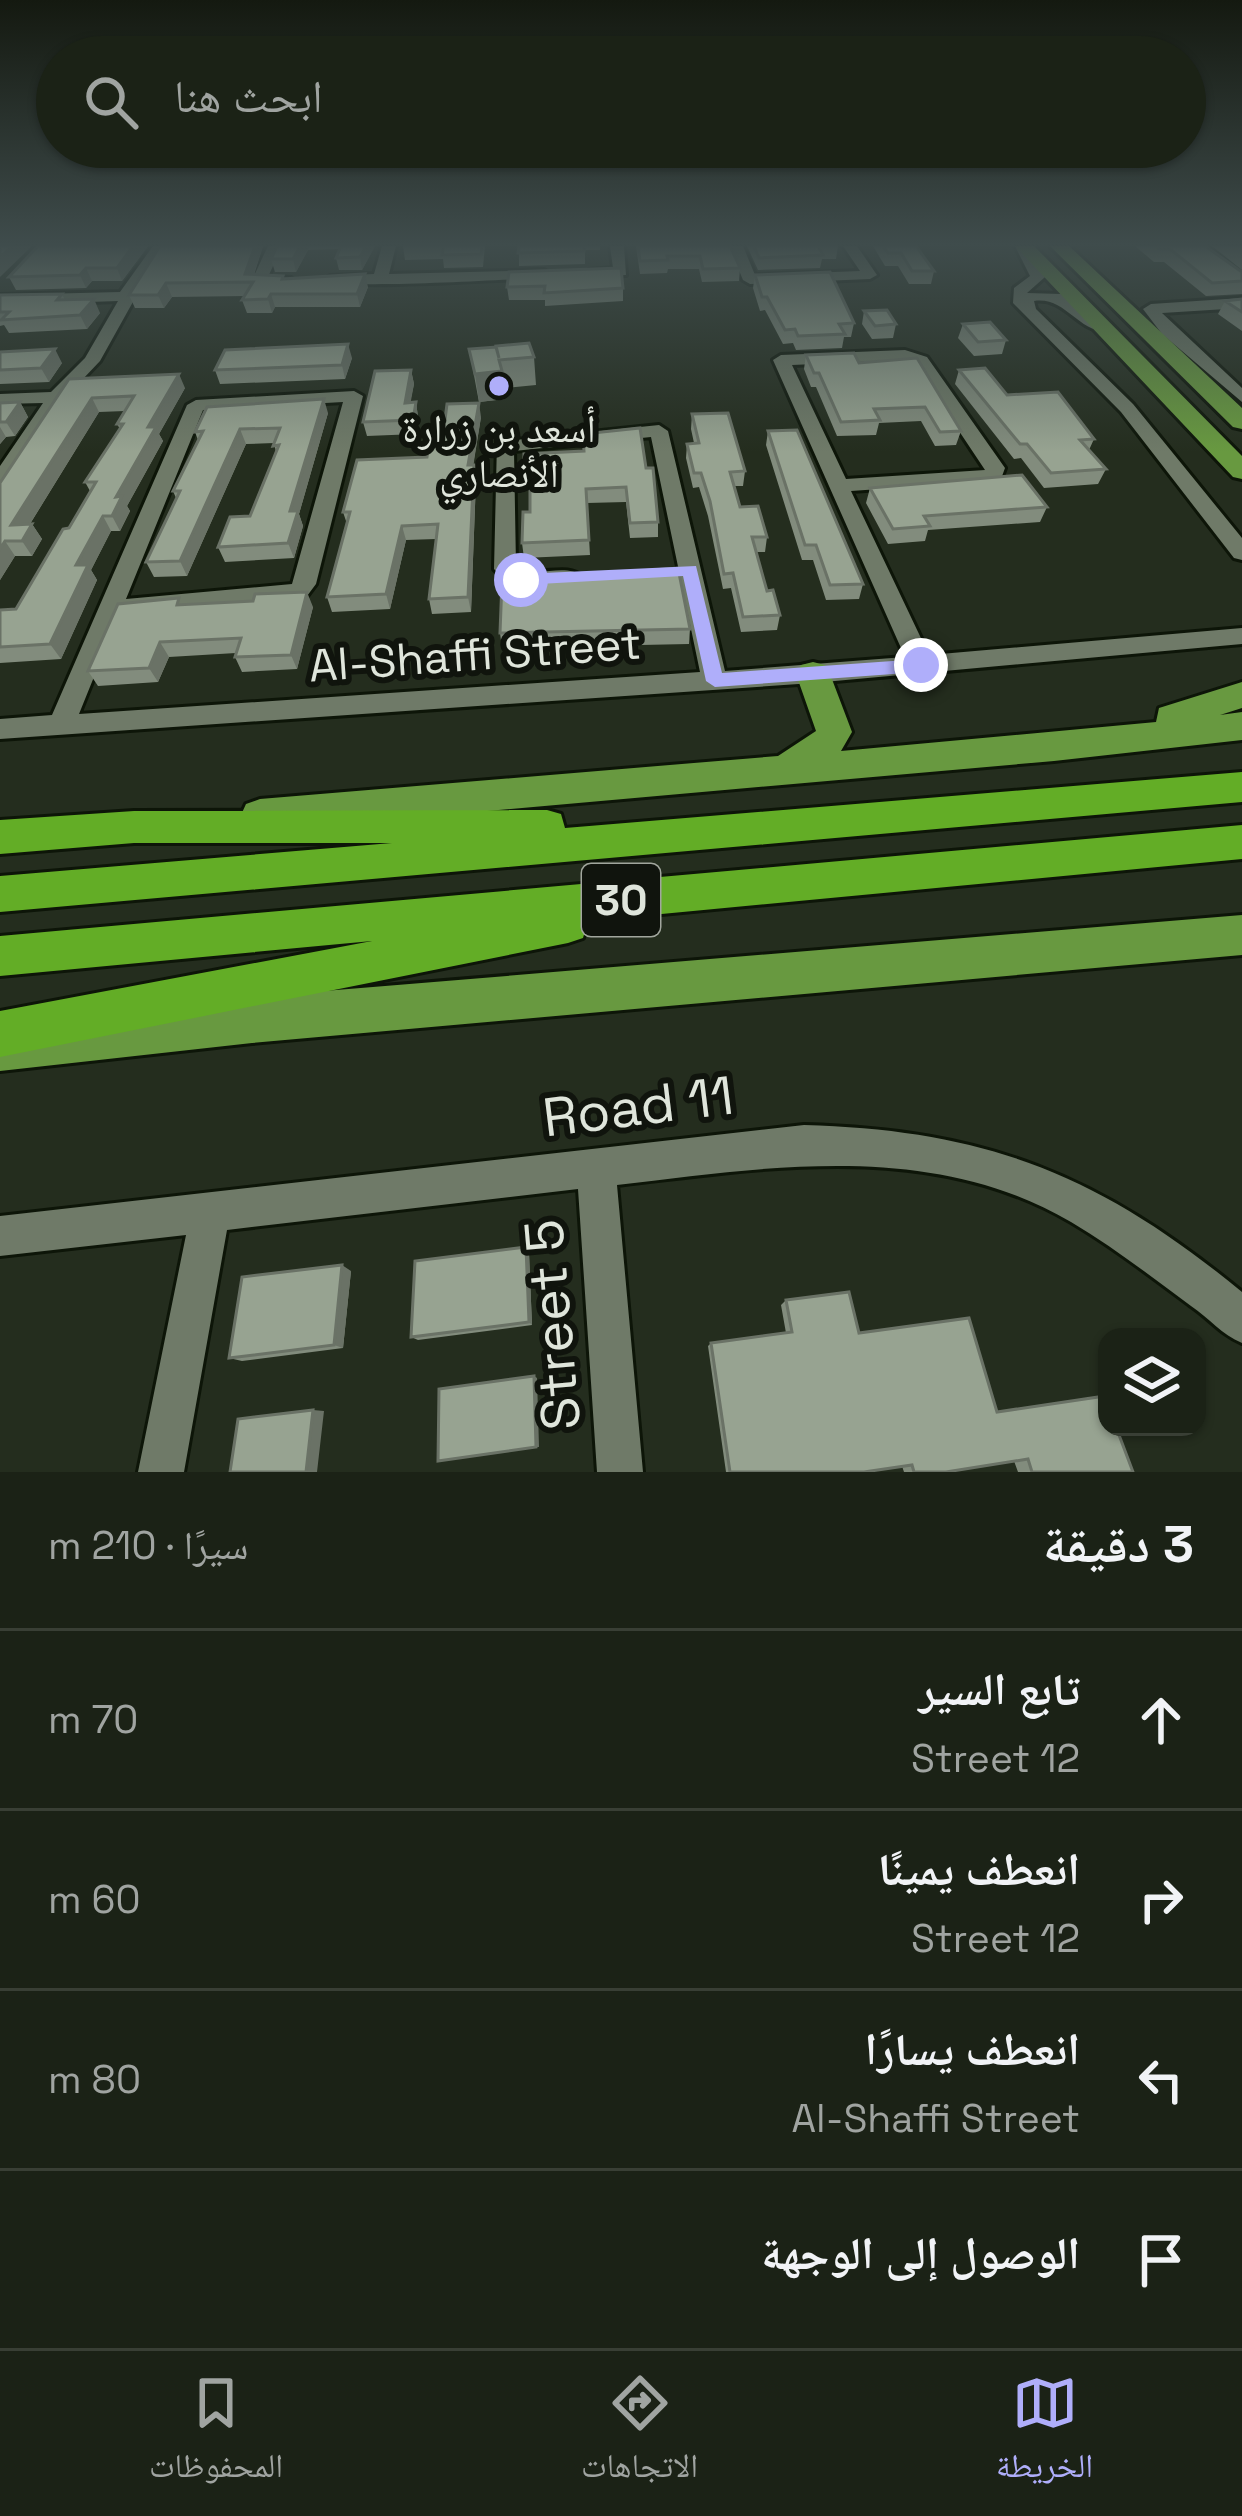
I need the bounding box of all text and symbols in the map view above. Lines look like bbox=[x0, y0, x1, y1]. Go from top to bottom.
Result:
search box bbox=[36, 36, 1206, 168]
text: ابحث هنا bbox=[174, 68, 323, 125]
icon: search bbox=[78, 69, 144, 135]
marker: أسعد بن زرارة الأنصاري bbox=[486, 373, 512, 399]
place label: أسعد بن زرارة الأنصاري bbox=[402, 404, 596, 505]
route start bbox=[494, 553, 548, 607]
street label: Al-Shaffi Street bbox=[307, 614, 643, 695]
route end bbox=[894, 638, 948, 692]
road number: 30 bbox=[582, 864, 660, 936]
street label: Road 11 bbox=[539, 1061, 737, 1152]
street label: Street 5 bbox=[509, 1217, 596, 1433]
map controls bbox=[1098, 1328, 1206, 1436]
button: layers bbox=[1098, 1328, 1206, 1436]
text: 3 دقيقة bbox=[1043, 1512, 1194, 1577]
text: سيرًا · 210 m bbox=[48, 1521, 249, 1570]
text: تابع السير bbox=[918, 1661, 1080, 1718]
icon: ahead bbox=[1128, 1687, 1194, 1753]
text: 70 m bbox=[48, 1695, 138, 1744]
text: Street 12 bbox=[911, 1734, 1080, 1783]
text: انعطف يمينًا bbox=[878, 1841, 1080, 1898]
icon: right bbox=[1128, 1867, 1194, 1933]
text: 60 m bbox=[48, 1875, 140, 1924]
text: Street 12 bbox=[911, 1914, 1080, 1963]
text: انعطف يسارًا bbox=[865, 2021, 1080, 2078]
icon: left bbox=[1128, 2047, 1194, 2113]
text: 80 m bbox=[48, 2055, 141, 2104]
text: Al-Shaffi Street bbox=[792, 2094, 1080, 2143]
text: الوصول إلى الوجهة bbox=[761, 2225, 1080, 2282]
icon: arrive bbox=[1128, 2227, 1194, 2293]
tab: المحفوظات bbox=[149, 2370, 283, 2498]
tab: الاتجاهات bbox=[581, 2370, 698, 2498]
tab: الخريطة bbox=[996, 2370, 1093, 2498]

